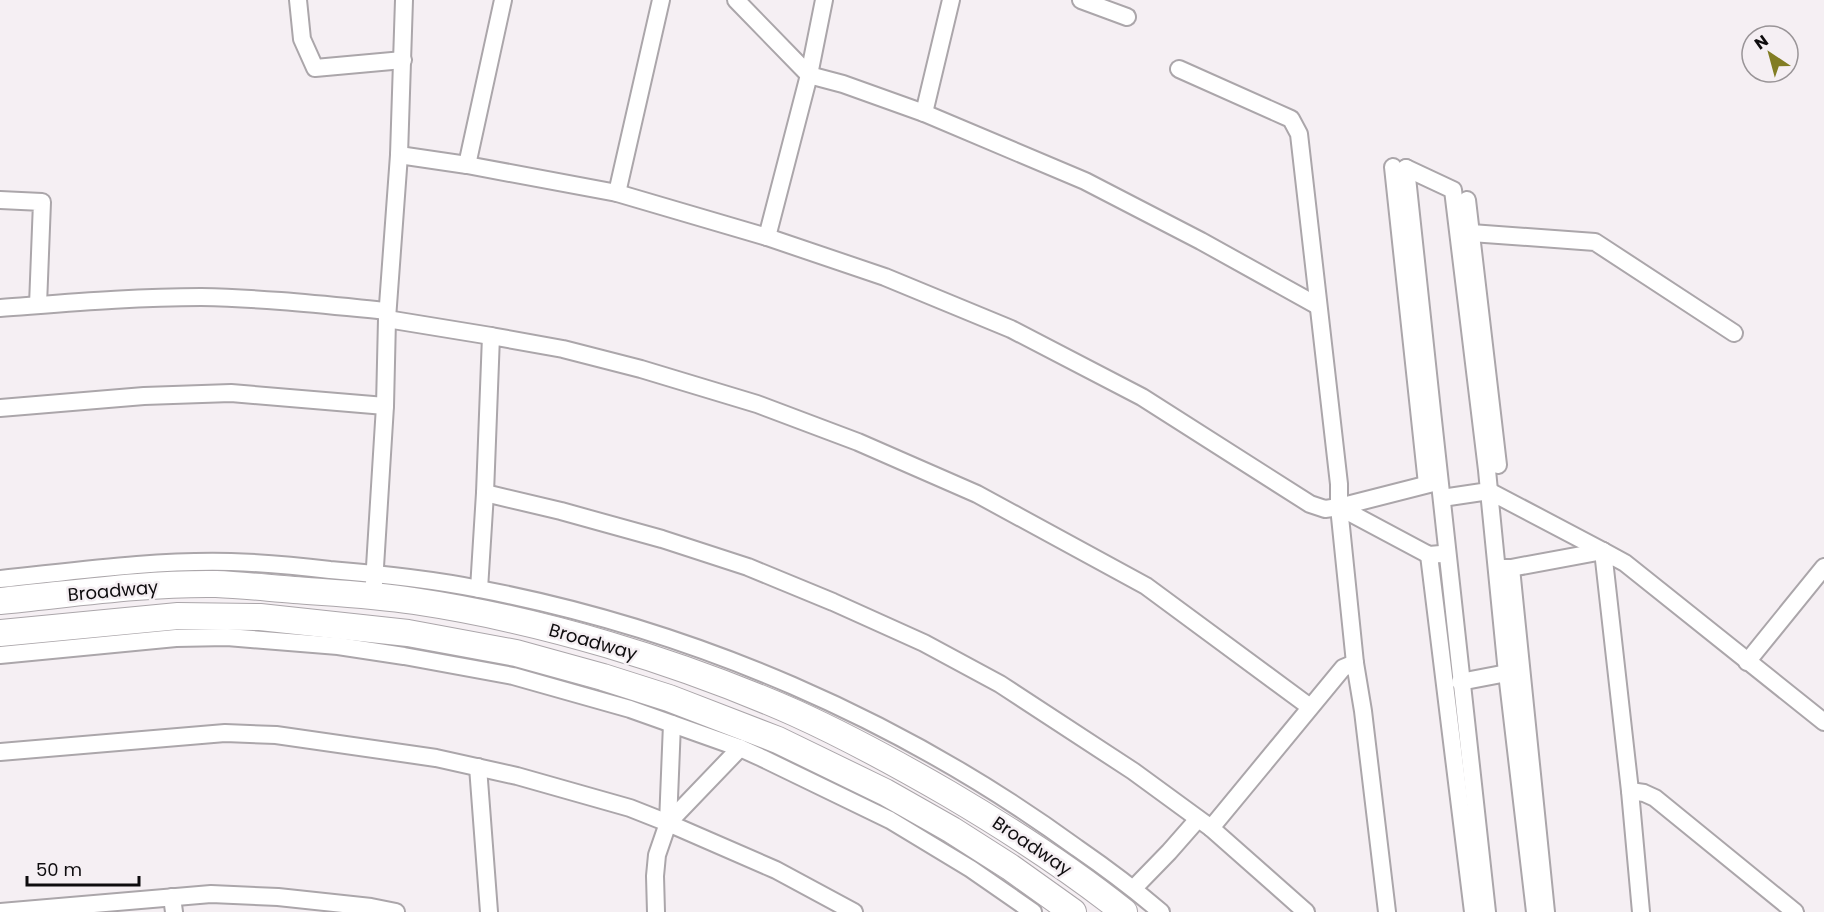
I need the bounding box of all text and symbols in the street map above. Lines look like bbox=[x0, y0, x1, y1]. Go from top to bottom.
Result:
north arrow bbox=[1740, 24, 1800, 84]
text: N bbox=[1750, 29, 1773, 55]
street label: Broadway bbox=[67, 574, 159, 607]
street label: Broadway bbox=[546, 617, 640, 666]
street label: Broadway bbox=[988, 810, 1077, 881]
scale bar bbox=[27, 849, 140, 887]
text: 50 m bbox=[36, 857, 82, 882]

